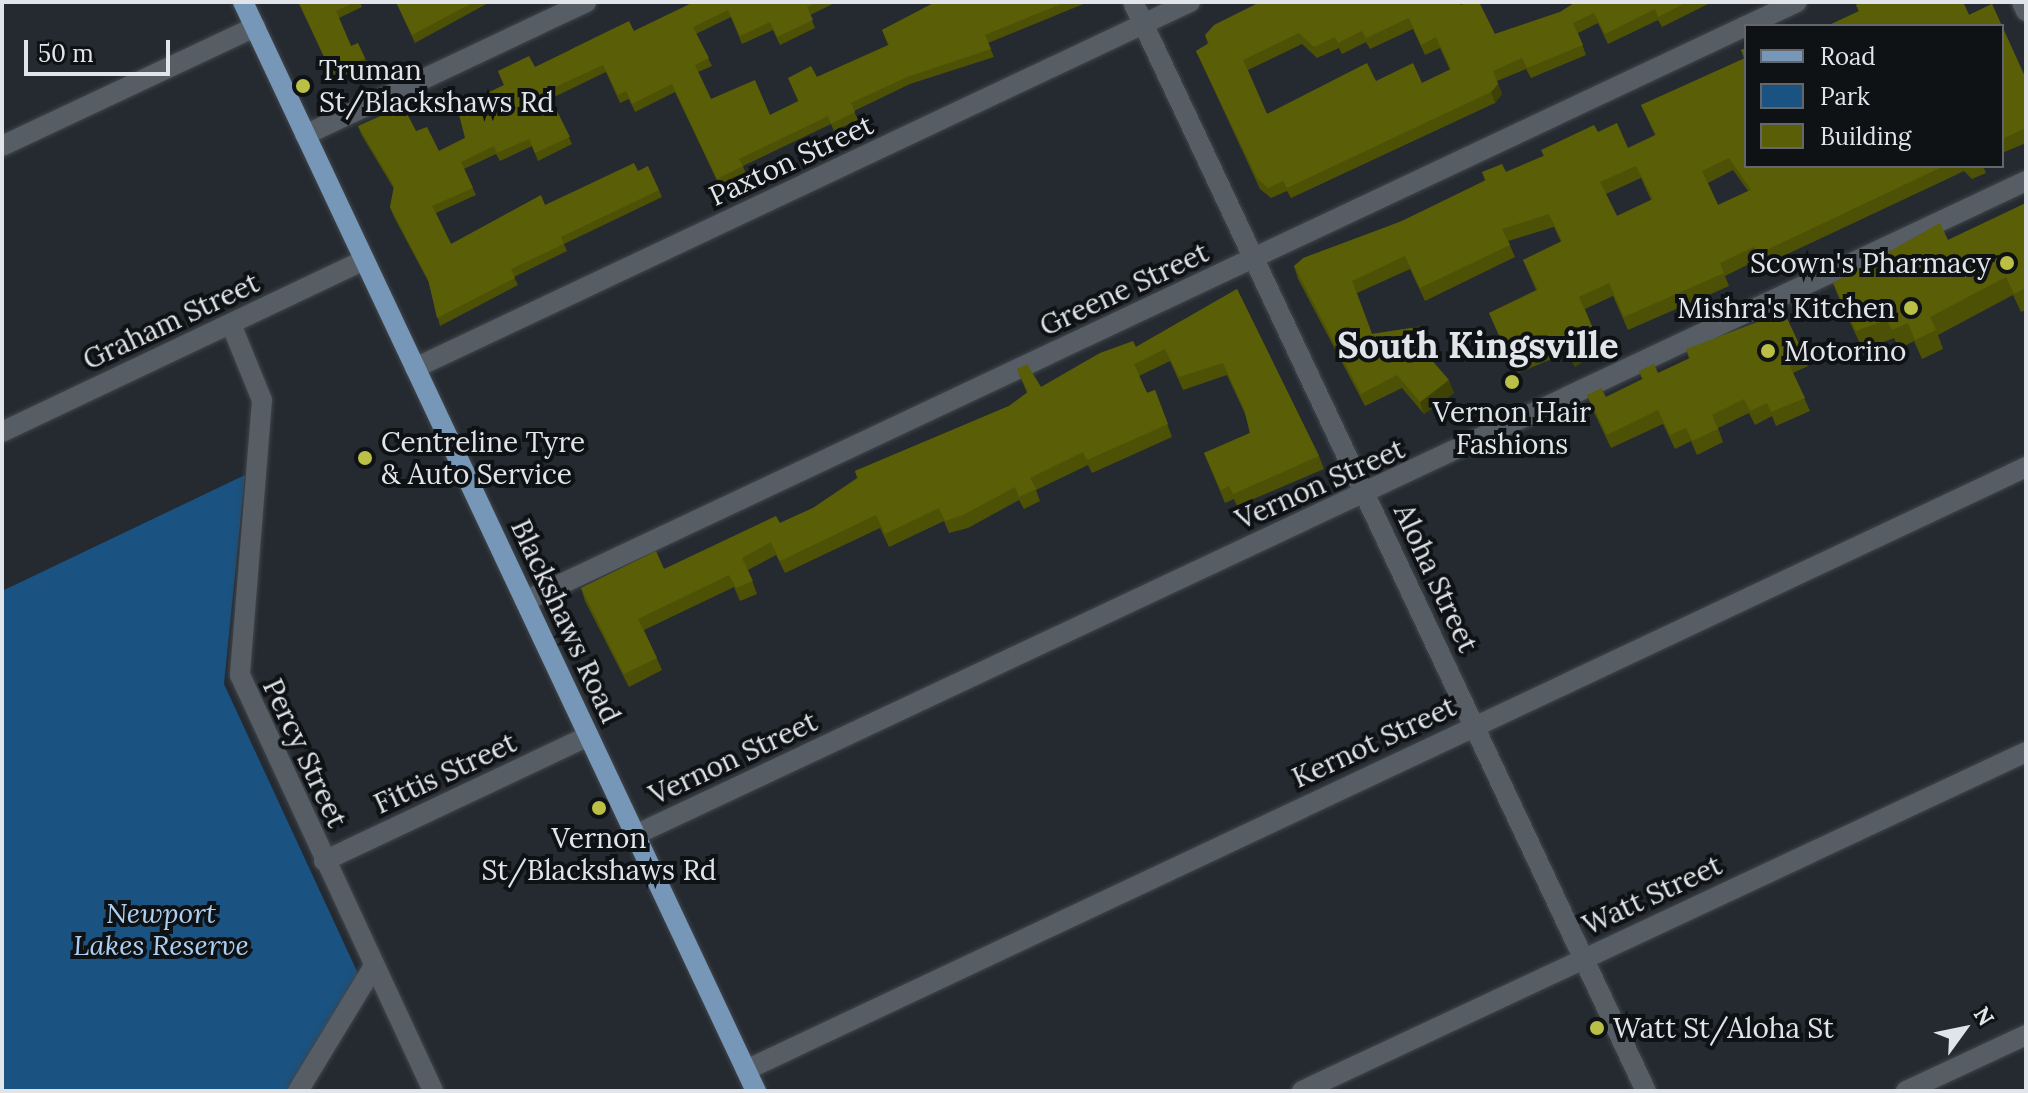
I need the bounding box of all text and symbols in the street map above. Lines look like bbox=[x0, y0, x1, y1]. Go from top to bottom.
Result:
scale bar bbox=[28, 24, 174, 74]
legend bbox=[1744, 24, 2004, 168]
text: 50 m bbox=[38, 38, 94, 69]
text: Road bbox=[1820, 41, 1876, 72]
place label: Truman St/Blackshaws Rd bbox=[319, 53, 554, 119]
marker: Truman St/Blackshaws Rd bbox=[294, 77, 312, 95]
text: Park bbox=[1820, 81, 1870, 112]
street label: Paxton Street bbox=[704, 107, 878, 213]
text: Building bbox=[1820, 121, 1911, 152]
street label: Greene Street bbox=[1034, 235, 1214, 343]
place label: Scown's Pharmacy bbox=[1750, 246, 1991, 280]
marker: Scown's Pharmacy bbox=[1998, 254, 2016, 272]
street label: Graham Street bbox=[77, 265, 265, 377]
place label: Mishra's Kitchen bbox=[1677, 291, 1895, 325]
marker: Mishra's Kitchen bbox=[1902, 299, 1920, 317]
district label: South Kingsville bbox=[1337, 324, 1619, 368]
place label: Motorino bbox=[1784, 334, 1906, 368]
marker: Motorino bbox=[1759, 342, 1777, 360]
marker: Vernon Hair Fashions bbox=[1503, 373, 1521, 391]
place label: Vernon Hair Fashions bbox=[1433, 395, 1591, 461]
place label: Centreline Tyre & Auto Service bbox=[381, 425, 585, 491]
street label: Vernon Street bbox=[1230, 432, 1410, 536]
marker: Centreline Tyre & Auto Service bbox=[356, 449, 374, 467]
street label: Aloha Street bbox=[1387, 499, 1485, 657]
street label: Blackshaws Road bbox=[504, 514, 628, 728]
street label: Percy Street bbox=[256, 673, 354, 833]
street label: Kernot Street bbox=[1287, 689, 1461, 795]
street label: Vernon Street bbox=[644, 704, 822, 812]
street label: Fittis Street bbox=[369, 725, 521, 821]
marker: Vernon St/Blackshaws Rd bbox=[590, 799, 608, 817]
place label: Vernon St/Blackshaws Rd bbox=[481, 821, 717, 887]
street label: Watt Street bbox=[1577, 848, 1727, 942]
park label: Newport Lakes Reserve bbox=[73, 896, 249, 962]
north arrow bbox=[1924, 989, 2004, 1069]
text: N bbox=[1968, 1001, 2000, 1031]
place label: Watt St/Aloha St bbox=[1613, 1011, 1834, 1045]
marker: Watt St/Aloha St bbox=[1588, 1019, 1606, 1037]

